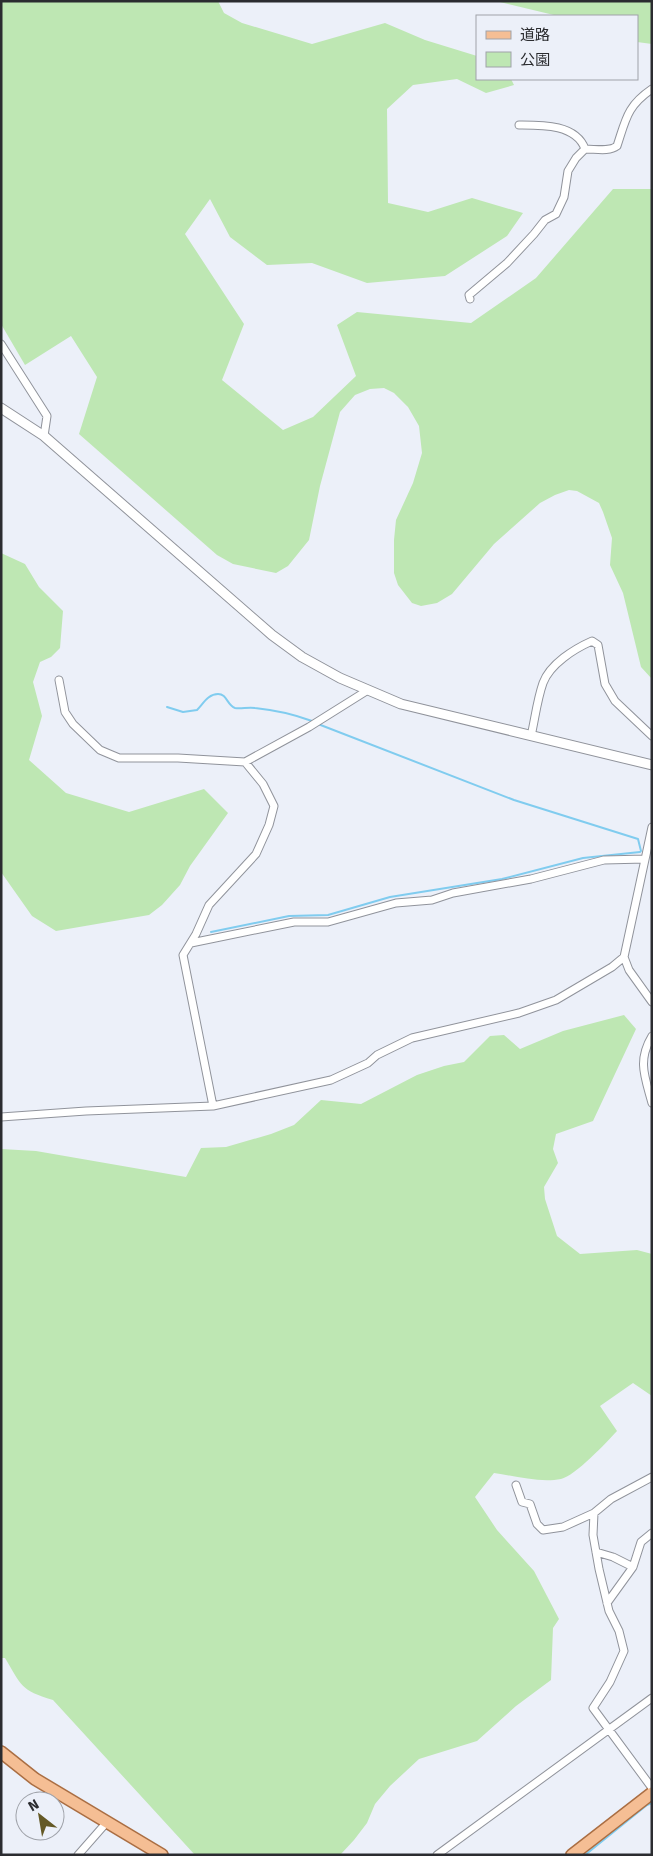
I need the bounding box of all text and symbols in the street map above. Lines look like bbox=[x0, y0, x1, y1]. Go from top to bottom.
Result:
legend bbox=[476, 15, 638, 80]
text: 道路 bbox=[520, 26, 550, 44]
text: 公園 bbox=[520, 51, 550, 69]
north arrow bbox=[15, 1791, 65, 1841]
text: N bbox=[25, 1795, 42, 1815]

